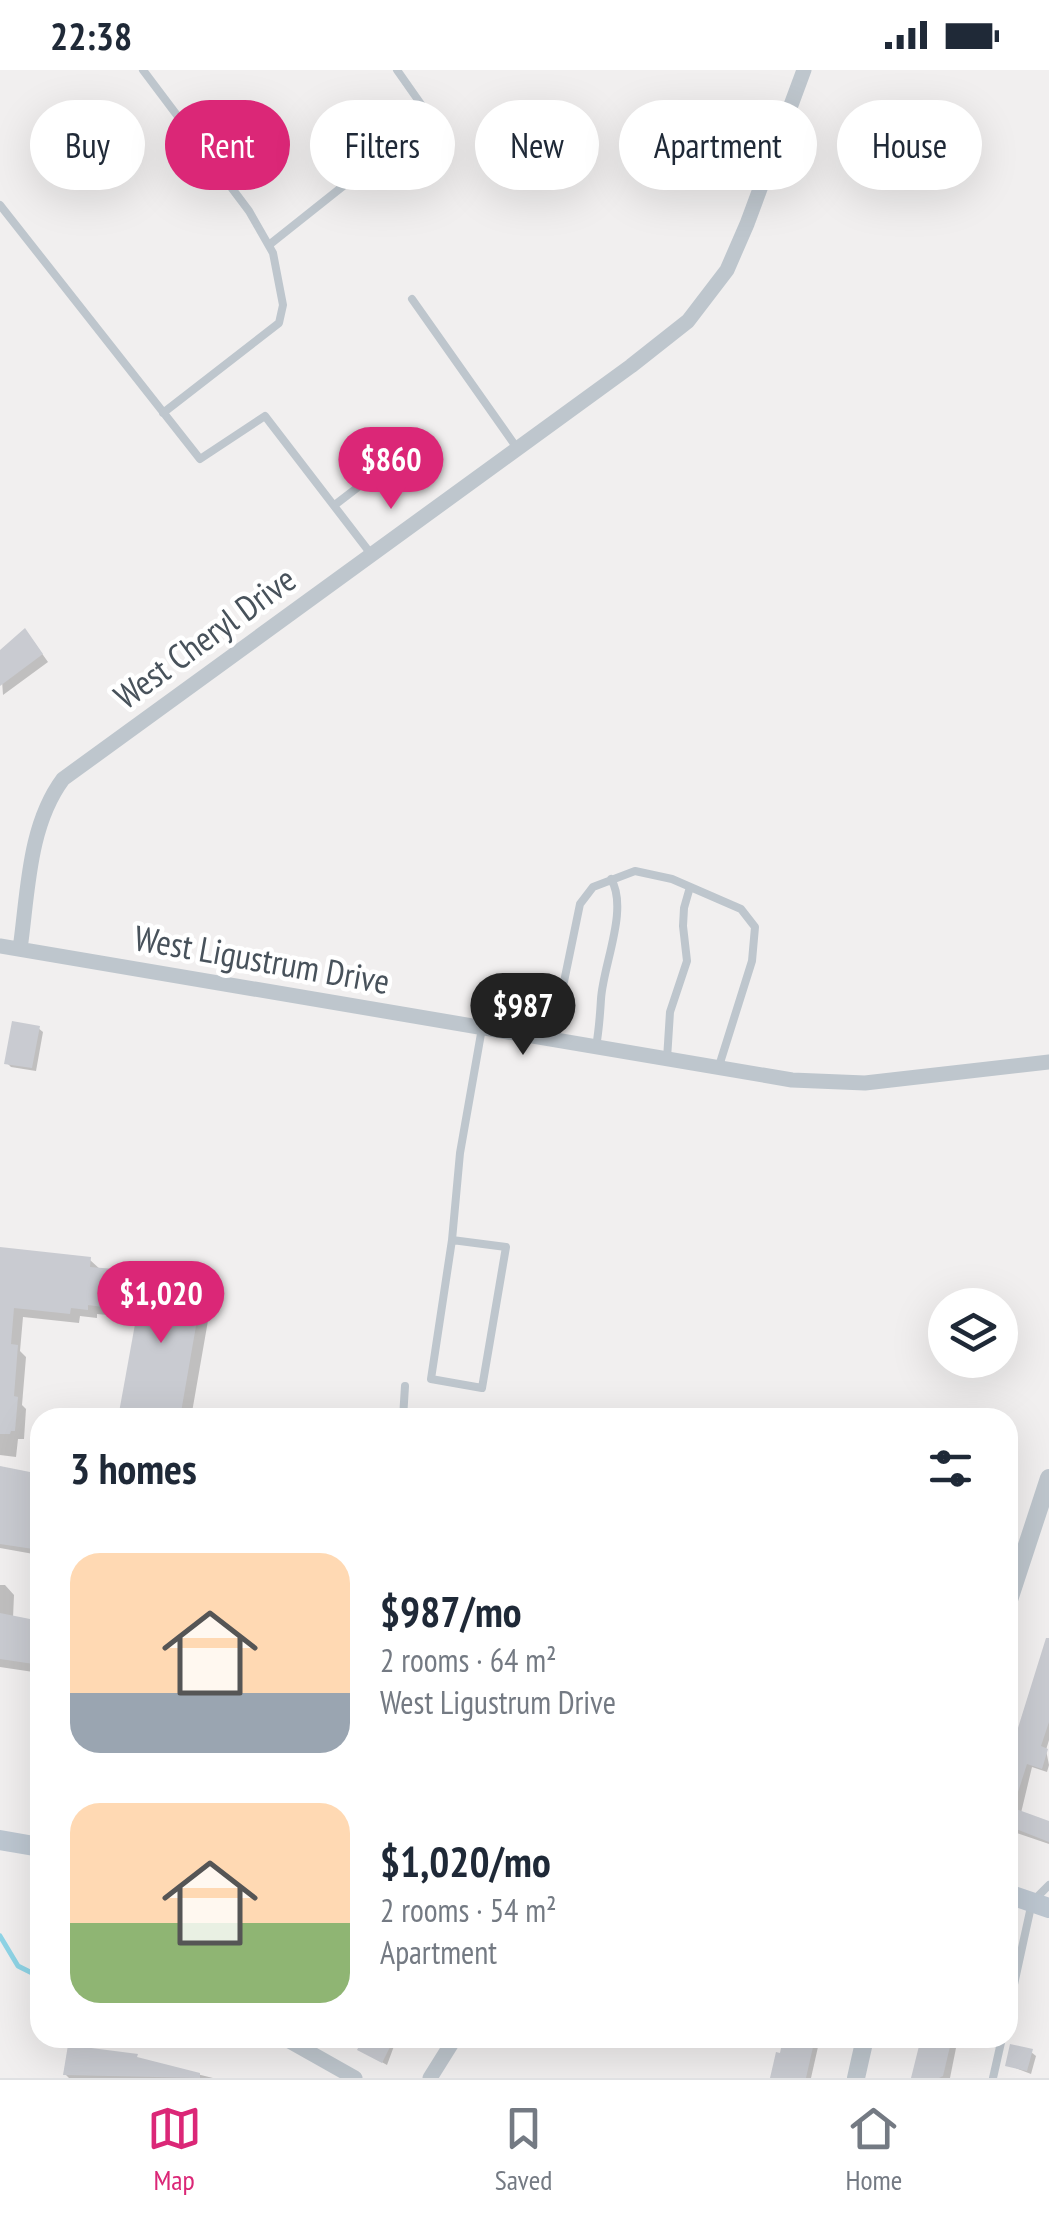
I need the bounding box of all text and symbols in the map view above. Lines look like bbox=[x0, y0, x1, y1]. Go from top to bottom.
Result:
text: 22:38 bbox=[50, 11, 132, 60]
chip: Buy bbox=[30, 100, 145, 190]
chip: Rent bbox=[165, 100, 290, 190]
chip: Filters bbox=[310, 100, 455, 190]
chip: New bbox=[475, 100, 599, 190]
chip: Apartment bbox=[619, 100, 817, 190]
chip: House bbox=[837, 100, 982, 190]
pin: $860 bbox=[332, 427, 450, 512]
text: $860 bbox=[360, 438, 422, 480]
street label: West Cheryl Drive bbox=[105, 556, 304, 719]
street label: West Ligustrum Drive bbox=[131, 914, 393, 1004]
pin: $987 bbox=[464, 973, 582, 1058]
text: $987 bbox=[492, 984, 554, 1026]
pin: $1,020 bbox=[80, 1261, 242, 1346]
text: $1,020 bbox=[119, 1272, 203, 1314]
map controls bbox=[928, 1288, 1018, 1378]
button: layers bbox=[928, 1288, 1018, 1378]
text: 3 homes bbox=[70, 1441, 197, 1496]
icon: filters bbox=[923, 1441, 978, 1496]
text: $987/mo bbox=[380, 1584, 522, 1639]
icon: home bbox=[150, 1593, 270, 1713]
text: 2 rooms · 64 m² bbox=[380, 1639, 557, 1681]
text: West Ligustrum Drive bbox=[380, 1681, 616, 1723]
text: $1,020/mo bbox=[380, 1834, 551, 1889]
icon: home bbox=[150, 1843, 270, 1963]
text: 2 rooms · 54 m² bbox=[380, 1889, 557, 1931]
text: Apartment bbox=[380, 1931, 497, 1973]
tab: Map bbox=[147, 2101, 202, 2198]
tab: Saved bbox=[495, 2101, 552, 2198]
tab: Home bbox=[846, 2101, 902, 2198]

